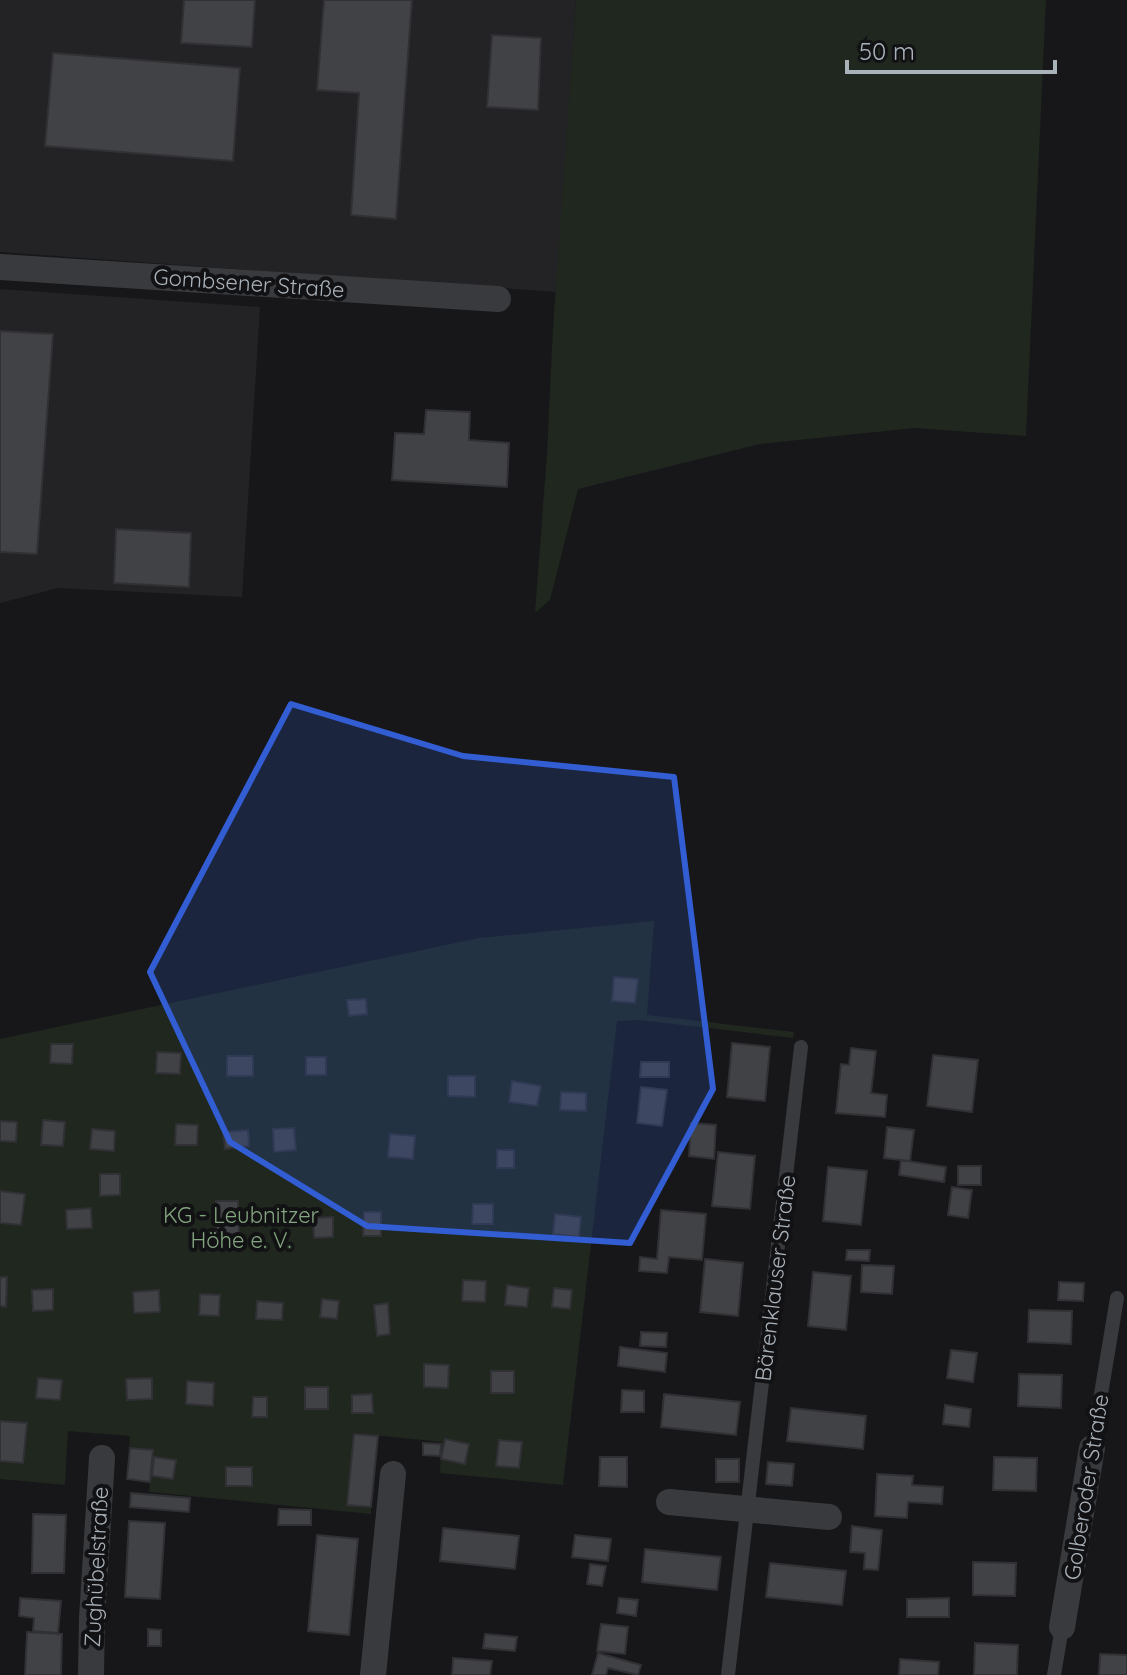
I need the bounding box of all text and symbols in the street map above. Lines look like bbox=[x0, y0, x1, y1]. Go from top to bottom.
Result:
scale bar bbox=[847, 24, 1055, 74]
text: 50 m bbox=[859, 36, 915, 66]
street label: Gombsener Straße bbox=[153, 262, 345, 304]
street label: Bärenklauser Straße bbox=[748, 1173, 802, 1383]
park label: KG - Leubnitzer Höhe e. V. bbox=[163, 1201, 320, 1254]
street label: Golberoder Straße bbox=[1057, 1392, 1115, 1582]
street label: Zughübelstraße bbox=[78, 1486, 114, 1648]

